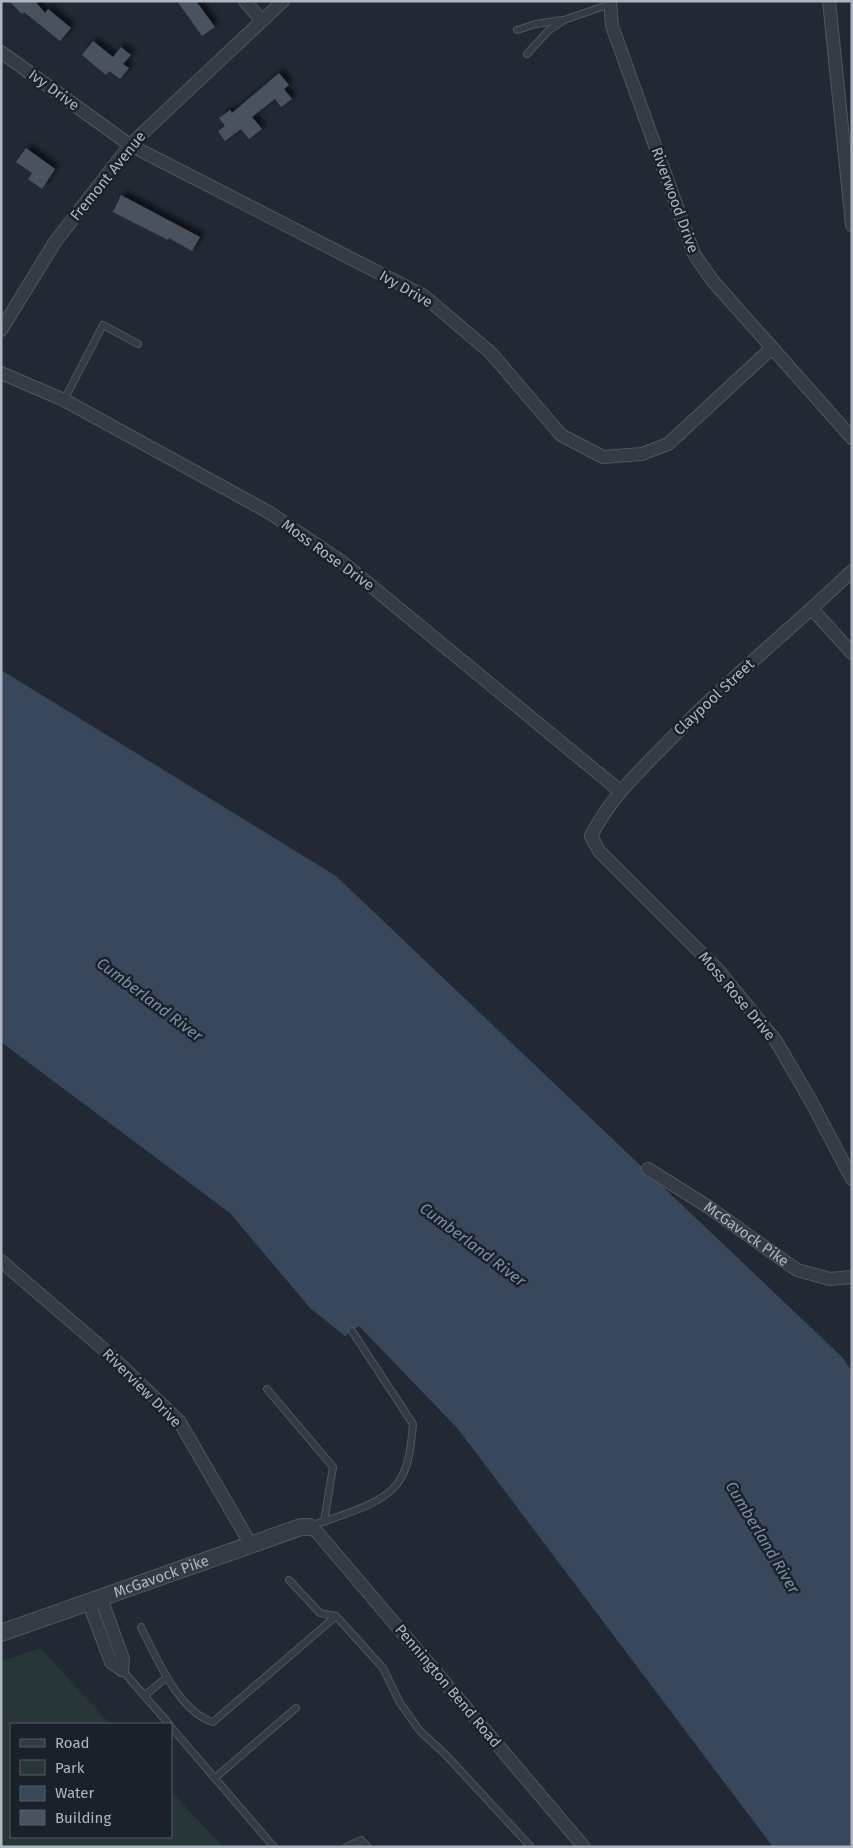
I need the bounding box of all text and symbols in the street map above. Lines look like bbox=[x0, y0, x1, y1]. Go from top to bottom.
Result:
street label: Ivy Drive bbox=[25, 66, 83, 114]
street label: Fremont Avenue bbox=[66, 128, 150, 224]
street label: Riverwood Drive bbox=[648, 145, 702, 255]
street label: Ivy Drive bbox=[376, 267, 436, 311]
street label: Moss Rose Drive bbox=[278, 515, 378, 595]
street label: Claypool Street bbox=[670, 655, 758, 739]
street label: Moss Rose Drive bbox=[695, 948, 779, 1044]
water label: Cumberland River bbox=[93, 953, 207, 1046]
water label: Cumberland River bbox=[416, 1198, 530, 1291]
street label: McGavock Pike bbox=[701, 1198, 792, 1270]
street label: Riverview Drive bbox=[99, 1345, 185, 1431]
water label: Cumberland River bbox=[722, 1478, 804, 1598]
street label: McGavock Pike bbox=[111, 1551, 211, 1601]
street label: Pennington Bend Road bbox=[391, 1621, 505, 1751]
legend bbox=[10, 1723, 172, 1838]
text: Road bbox=[55, 1734, 90, 1752]
text: Park bbox=[55, 1759, 85, 1777]
text: Water bbox=[55, 1784, 94, 1802]
text: Building bbox=[55, 1809, 111, 1827]

